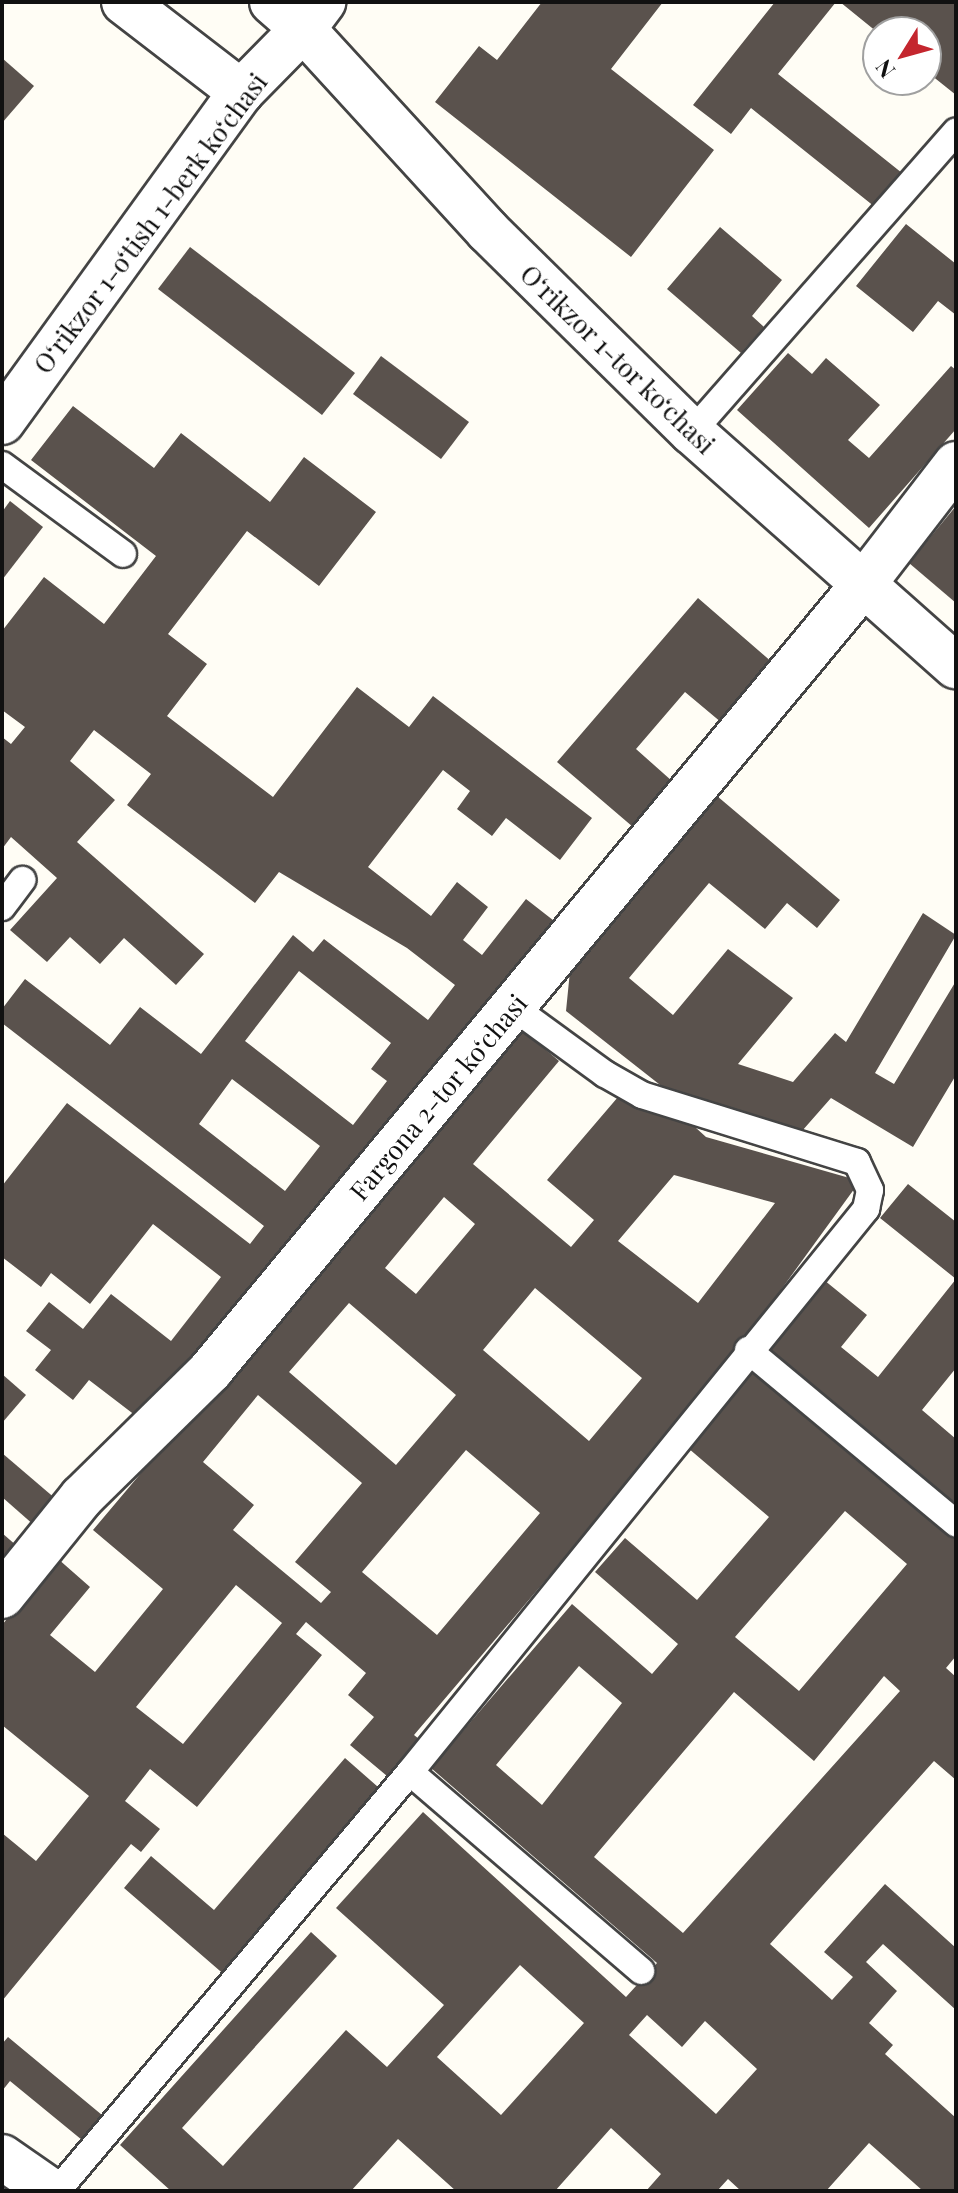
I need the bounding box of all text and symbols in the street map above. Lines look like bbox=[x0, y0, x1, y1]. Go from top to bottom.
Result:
north arrow bbox=[862, 16, 942, 96]
text: N bbox=[868, 54, 901, 85]
street label: Oʻrikzor 1-oʻtish 1-berk koʻchasi bbox=[26, 66, 274, 380]
street label: Oʻrikzor 1-tor koʻchasi bbox=[514, 257, 722, 461]
street label: Fargona 2-tor koʻchasi bbox=[342, 987, 534, 1207]

